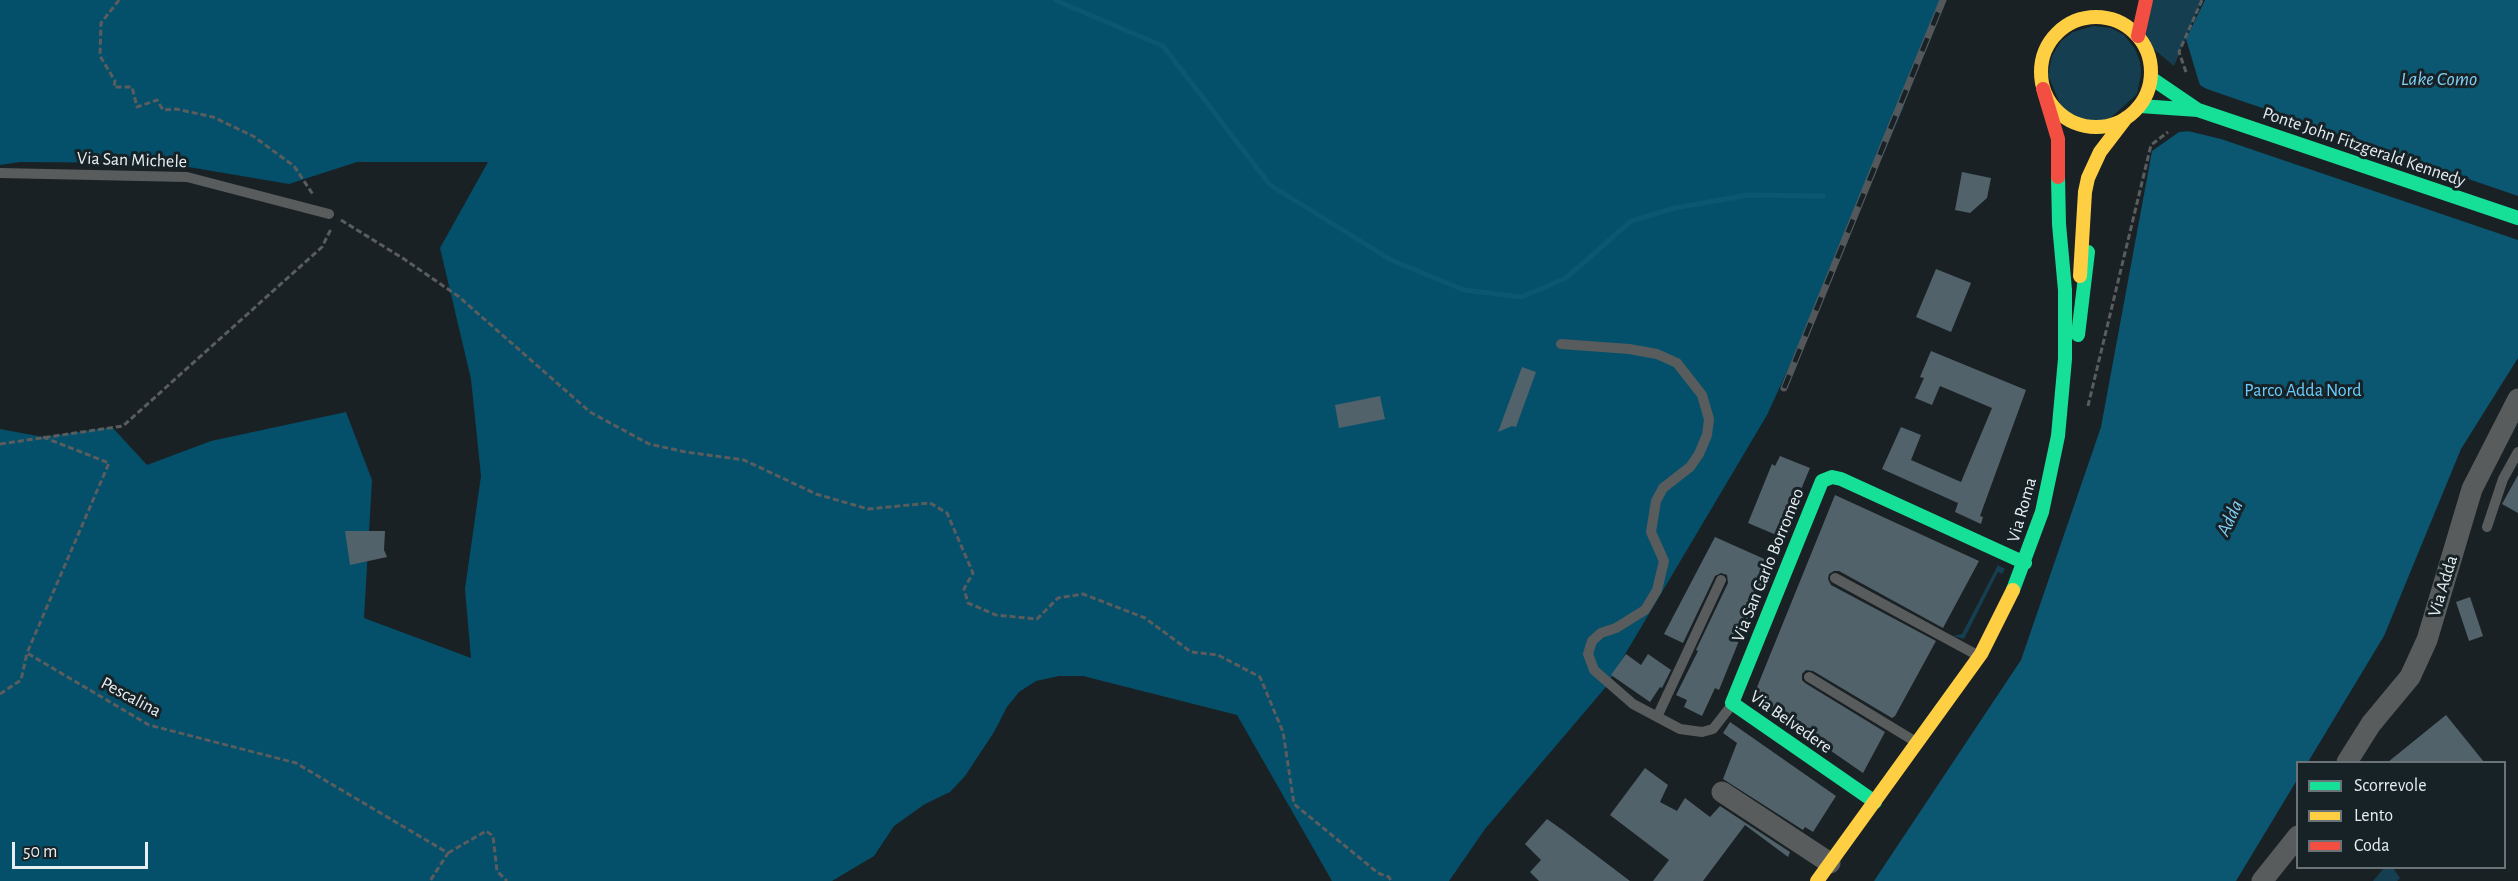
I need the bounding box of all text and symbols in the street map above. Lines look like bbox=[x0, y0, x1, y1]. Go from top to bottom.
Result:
water label: Lake Como bbox=[2401, 67, 2477, 91]
street label: Ponte John Fitzgerald Kennedy bbox=[2260, 102, 2468, 192]
street label: Via San Michele bbox=[77, 147, 187, 173]
park label: Parco Adda Nord bbox=[2244, 380, 2362, 402]
street label: Via Roma bbox=[2002, 475, 2042, 545]
street label: Via San Carlo Borromeo bbox=[1727, 485, 1809, 645]
water label: Adda bbox=[2211, 496, 2249, 540]
street label: Via Adda bbox=[2423, 553, 2463, 619]
street label: Pescalina bbox=[97, 672, 165, 722]
street label: Via Belvedere bbox=[1746, 686, 1836, 758]
legend bbox=[2296, 761, 2506, 869]
text: Scorrevole bbox=[2354, 777, 2427, 795]
text: Lento bbox=[2354, 807, 2393, 825]
scale bar bbox=[15, 830, 152, 868]
text: Coda bbox=[2354, 837, 2389, 855]
text: 50 m bbox=[23, 843, 57, 861]

